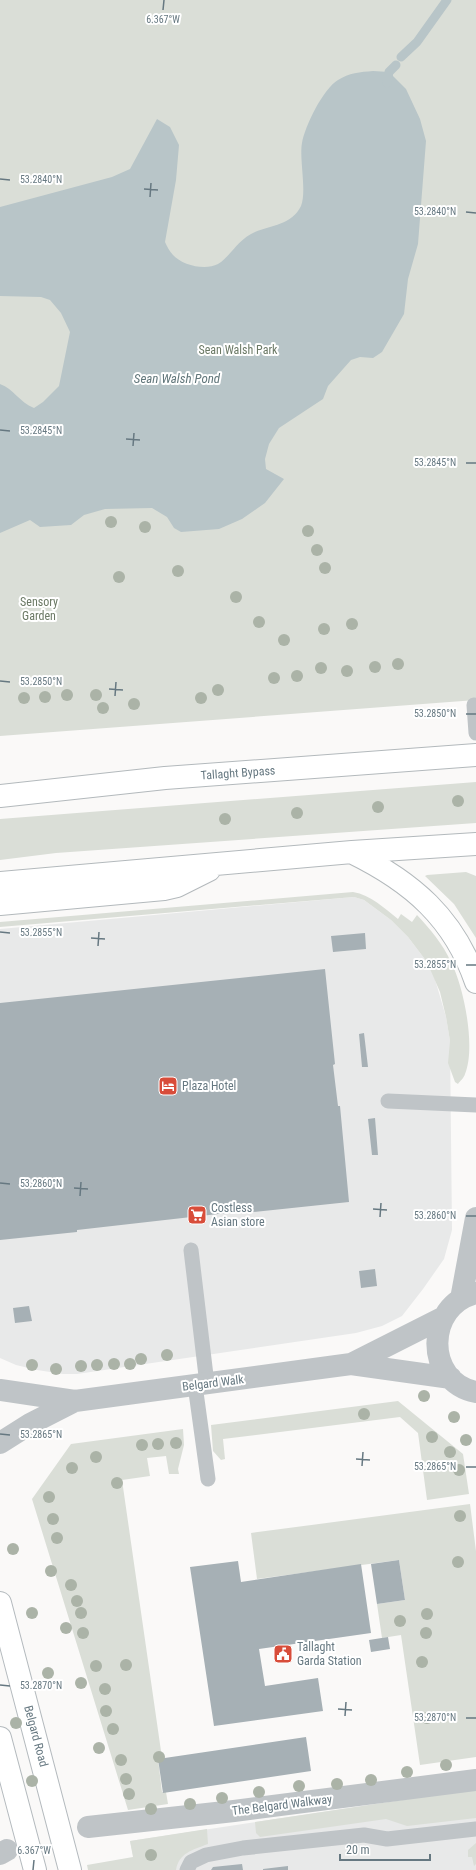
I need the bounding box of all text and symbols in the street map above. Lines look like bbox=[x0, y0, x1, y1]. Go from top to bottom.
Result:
text: 6.367°W bbox=[146, 14, 180, 25]
text: 53.2840°N bbox=[20, 174, 62, 185]
text: 53.2840°N bbox=[414, 206, 456, 217]
park label: Sean Walsh Park bbox=[198, 343, 278, 357]
water label: Sean Walsh Pond bbox=[134, 371, 221, 386]
text: 53.2845°N bbox=[20, 425, 62, 436]
text: 53.2845°N bbox=[414, 457, 456, 468]
park label: Sensory Garden bbox=[20, 595, 58, 623]
text: 53.2850°N bbox=[20, 676, 62, 687]
text: 53.2850°N bbox=[414, 708, 456, 719]
street label: Tallaght Bypass bbox=[200, 763, 276, 783]
text: 53.2855°N bbox=[20, 927, 62, 938]
text: 53.2855°N bbox=[414, 959, 456, 970]
hotel icon: Plaza Hotel bbox=[157, 1075, 179, 1097]
place label: Plaza Hotel bbox=[182, 1079, 236, 1093]
text: 53.2860°N bbox=[20, 1178, 62, 1189]
place label: Costless Asian store bbox=[211, 1201, 265, 1229]
supermarket icon: Costless Asian store bbox=[186, 1204, 208, 1226]
text: 53.2860°N bbox=[414, 1210, 456, 1221]
street label: Belgard Walk bbox=[182, 1372, 245, 1394]
text: 53.2865°N bbox=[20, 1429, 62, 1440]
text: 53.2865°N bbox=[414, 1461, 456, 1472]
place label: Tallaght Garda Station bbox=[297, 1640, 362, 1668]
public building icon: Tallaght Garda Station bbox=[272, 1643, 294, 1665]
text: 53.2870°N bbox=[20, 1680, 62, 1691]
street label: Belgard Road bbox=[21, 1704, 51, 1768]
text: 53.2870°N bbox=[414, 1712, 456, 1723]
street label: The Belgard Walkway bbox=[231, 1792, 333, 1818]
scale bar bbox=[340, 1836, 430, 1862]
text: 20 m bbox=[346, 1843, 370, 1857]
text: 6.367°W bbox=[17, 1845, 51, 1856]

